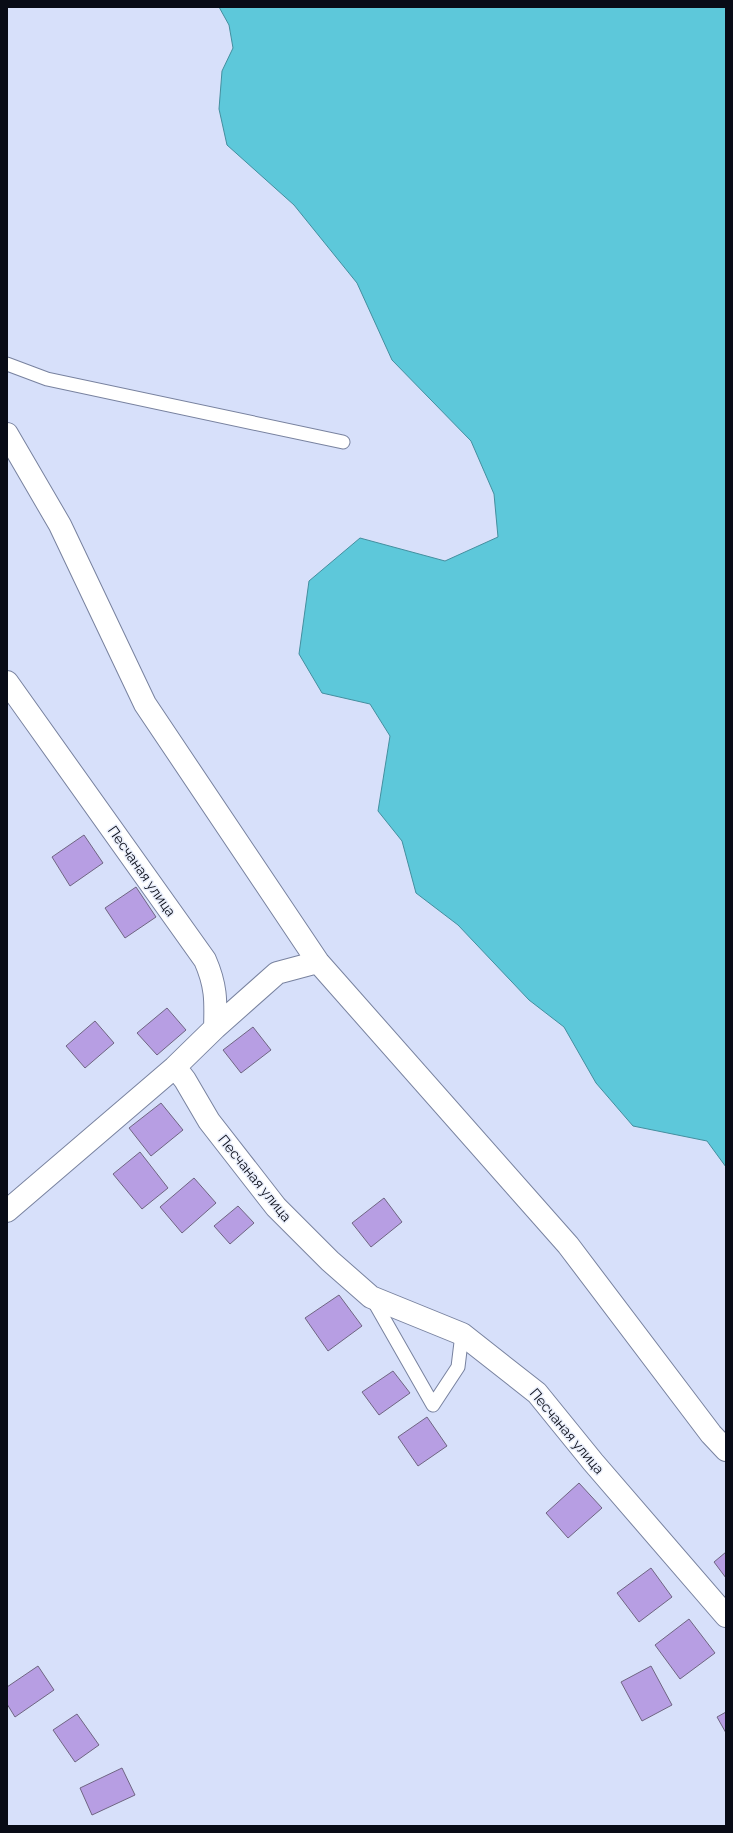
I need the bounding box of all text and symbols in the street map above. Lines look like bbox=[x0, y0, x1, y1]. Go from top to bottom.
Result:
street label: Песчаная улица bbox=[105, 823, 179, 919]
street label: Песчаная улица bbox=[215, 1132, 295, 1224]
street label: Песчаная улица bbox=[527, 1385, 607, 1477]

